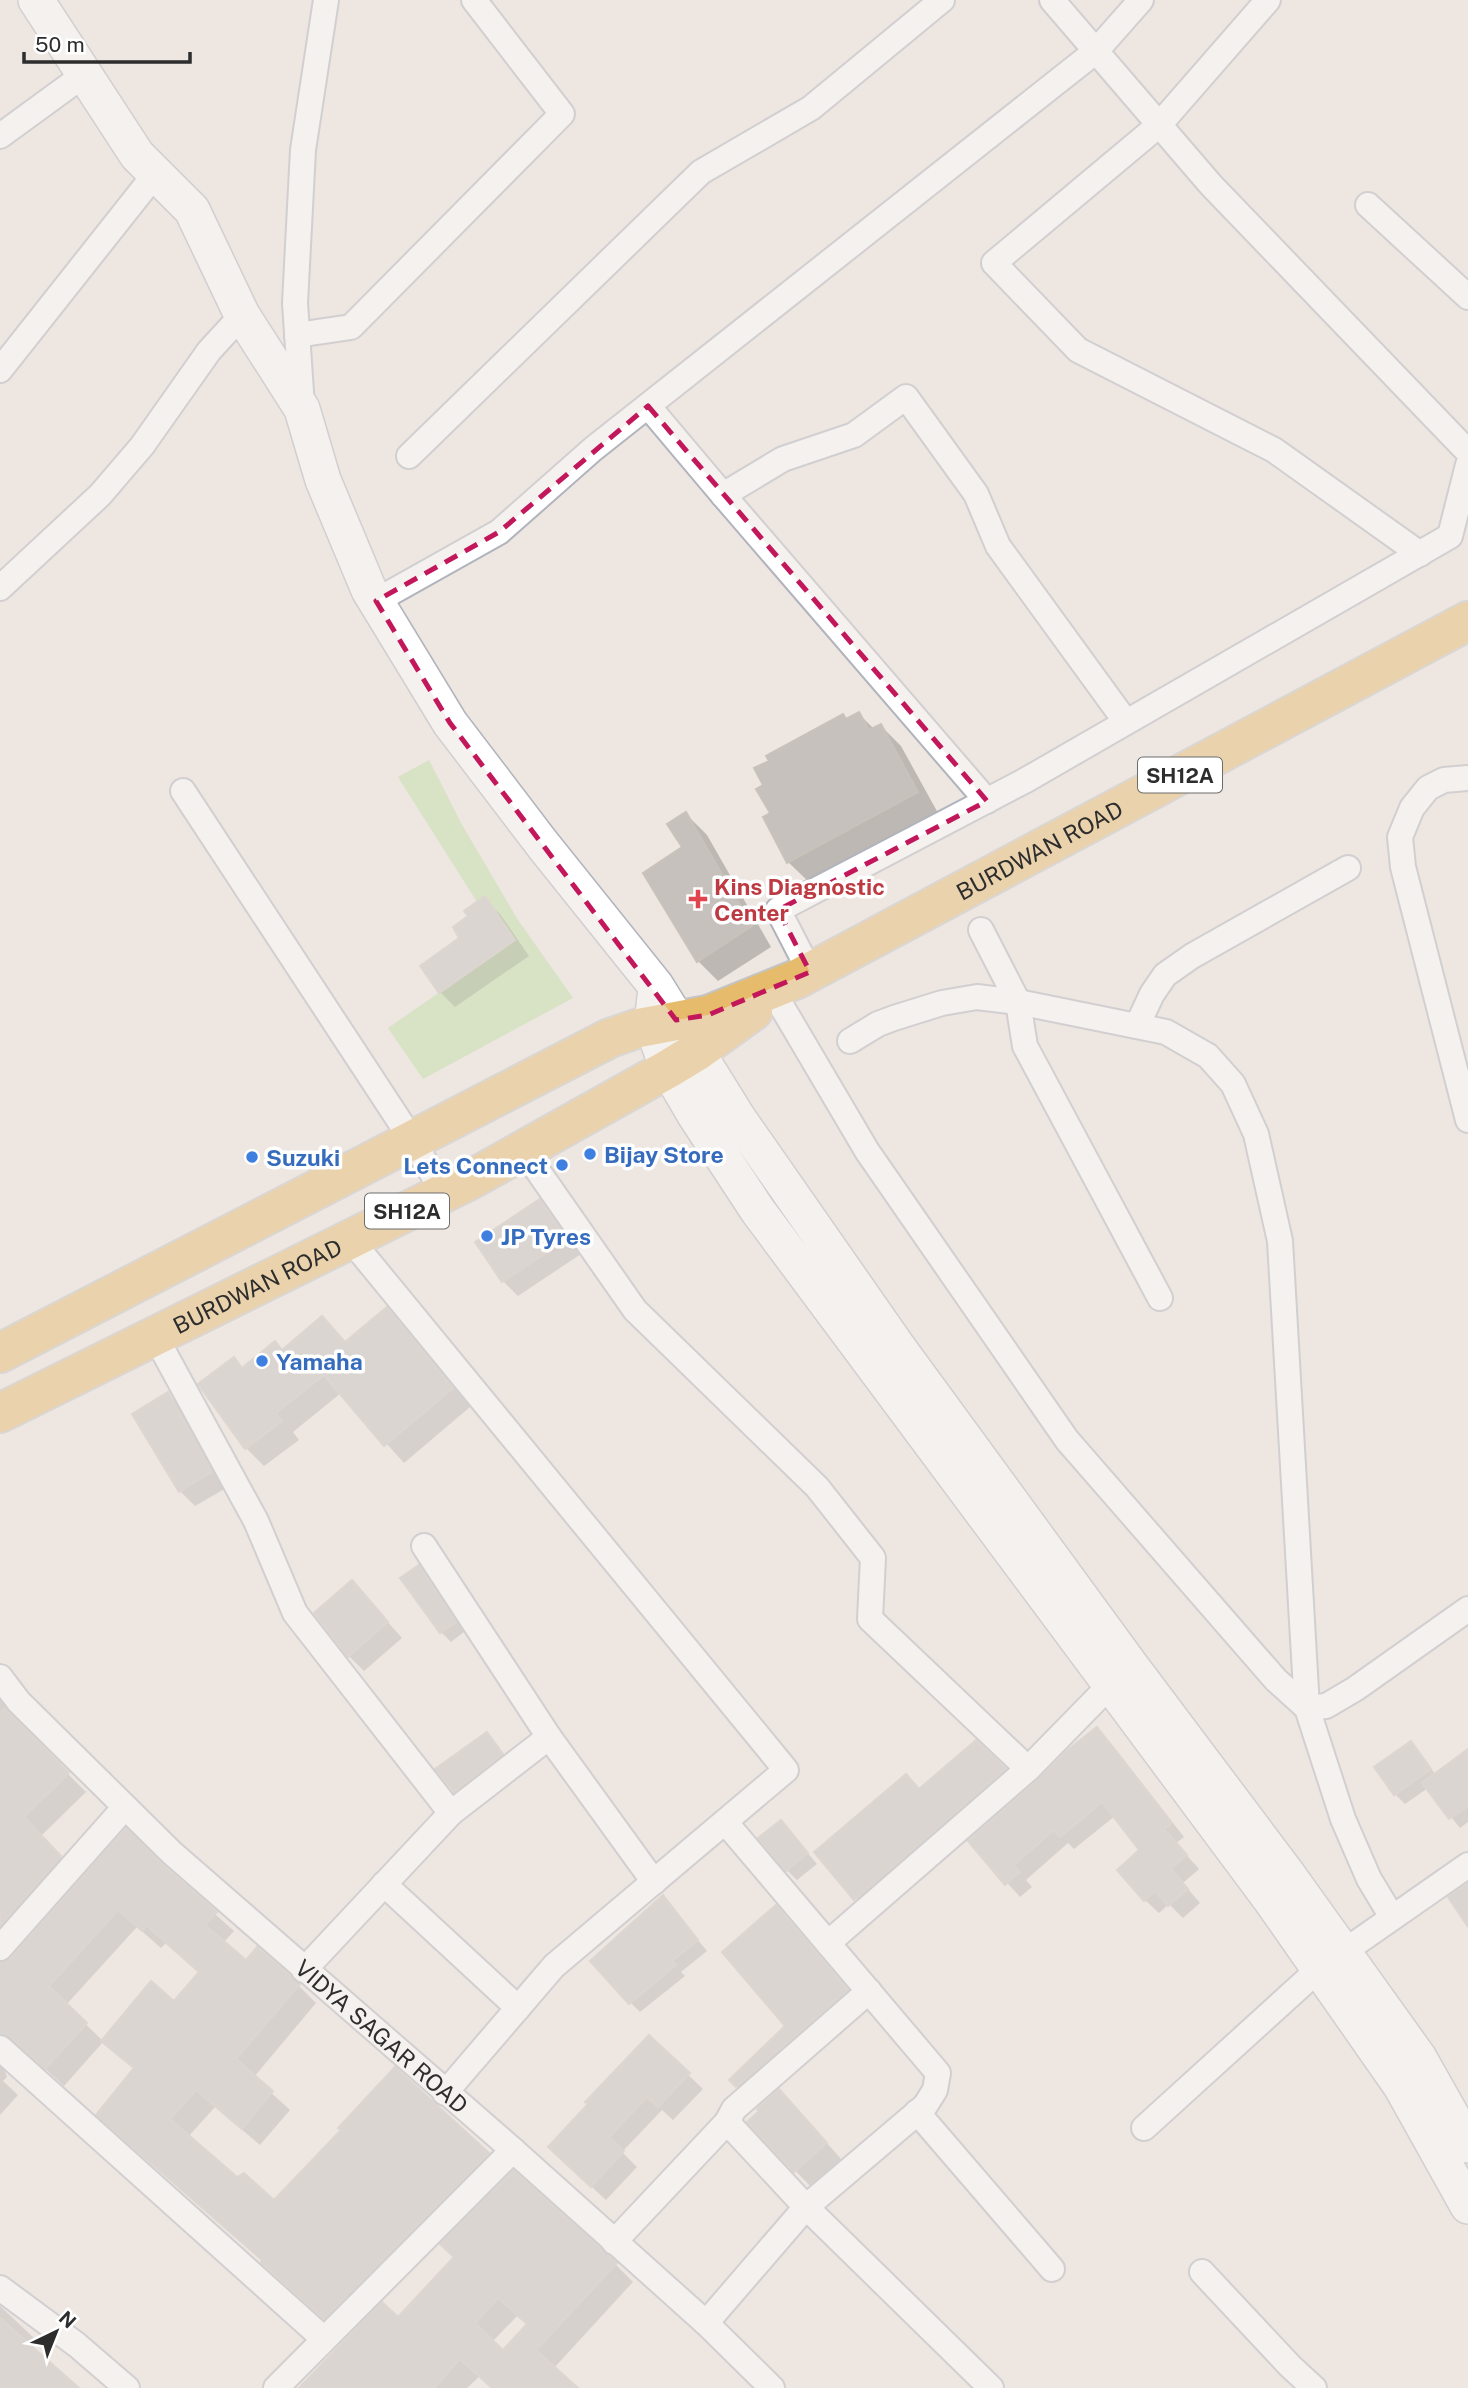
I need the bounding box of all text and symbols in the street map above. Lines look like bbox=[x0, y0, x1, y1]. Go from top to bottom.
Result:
scale bar bbox=[24, 21, 191, 65]
text: 50 m bbox=[35, 32, 85, 57]
road number: SH12A bbox=[1138, 758, 1222, 792]
street label: BURDWAN ROAD bbox=[951, 794, 1127, 905]
place label: Kins Diagnostic Center bbox=[714, 873, 885, 926]
marker: Kins Diagnostic Center bbox=[688, 889, 708, 909]
place label: Bijay Store bbox=[604, 1141, 724, 1168]
place label: Suzuki bbox=[266, 1144, 340, 1171]
marker: Bijay Store bbox=[582, 1146, 598, 1162]
marker: Suzuki bbox=[244, 1149, 260, 1165]
place label: Lets Connect bbox=[403, 1152, 548, 1179]
marker: Lets Connect bbox=[554, 1157, 570, 1173]
road number: SH12A bbox=[365, 1194, 449, 1228]
place label: JP Tyres bbox=[501, 1223, 591, 1250]
marker: JP Tyres bbox=[479, 1228, 495, 1244]
street label: BURDWAN ROAD bbox=[168, 1232, 346, 1339]
place label: Yamaha bbox=[276, 1348, 363, 1375]
marker: Yamaha bbox=[254, 1353, 270, 1369]
street label: VIDYA SAGAR ROAD bbox=[290, 1954, 474, 2118]
north arrow bbox=[21, 2297, 91, 2367]
text: N bbox=[55, 2306, 81, 2333]

